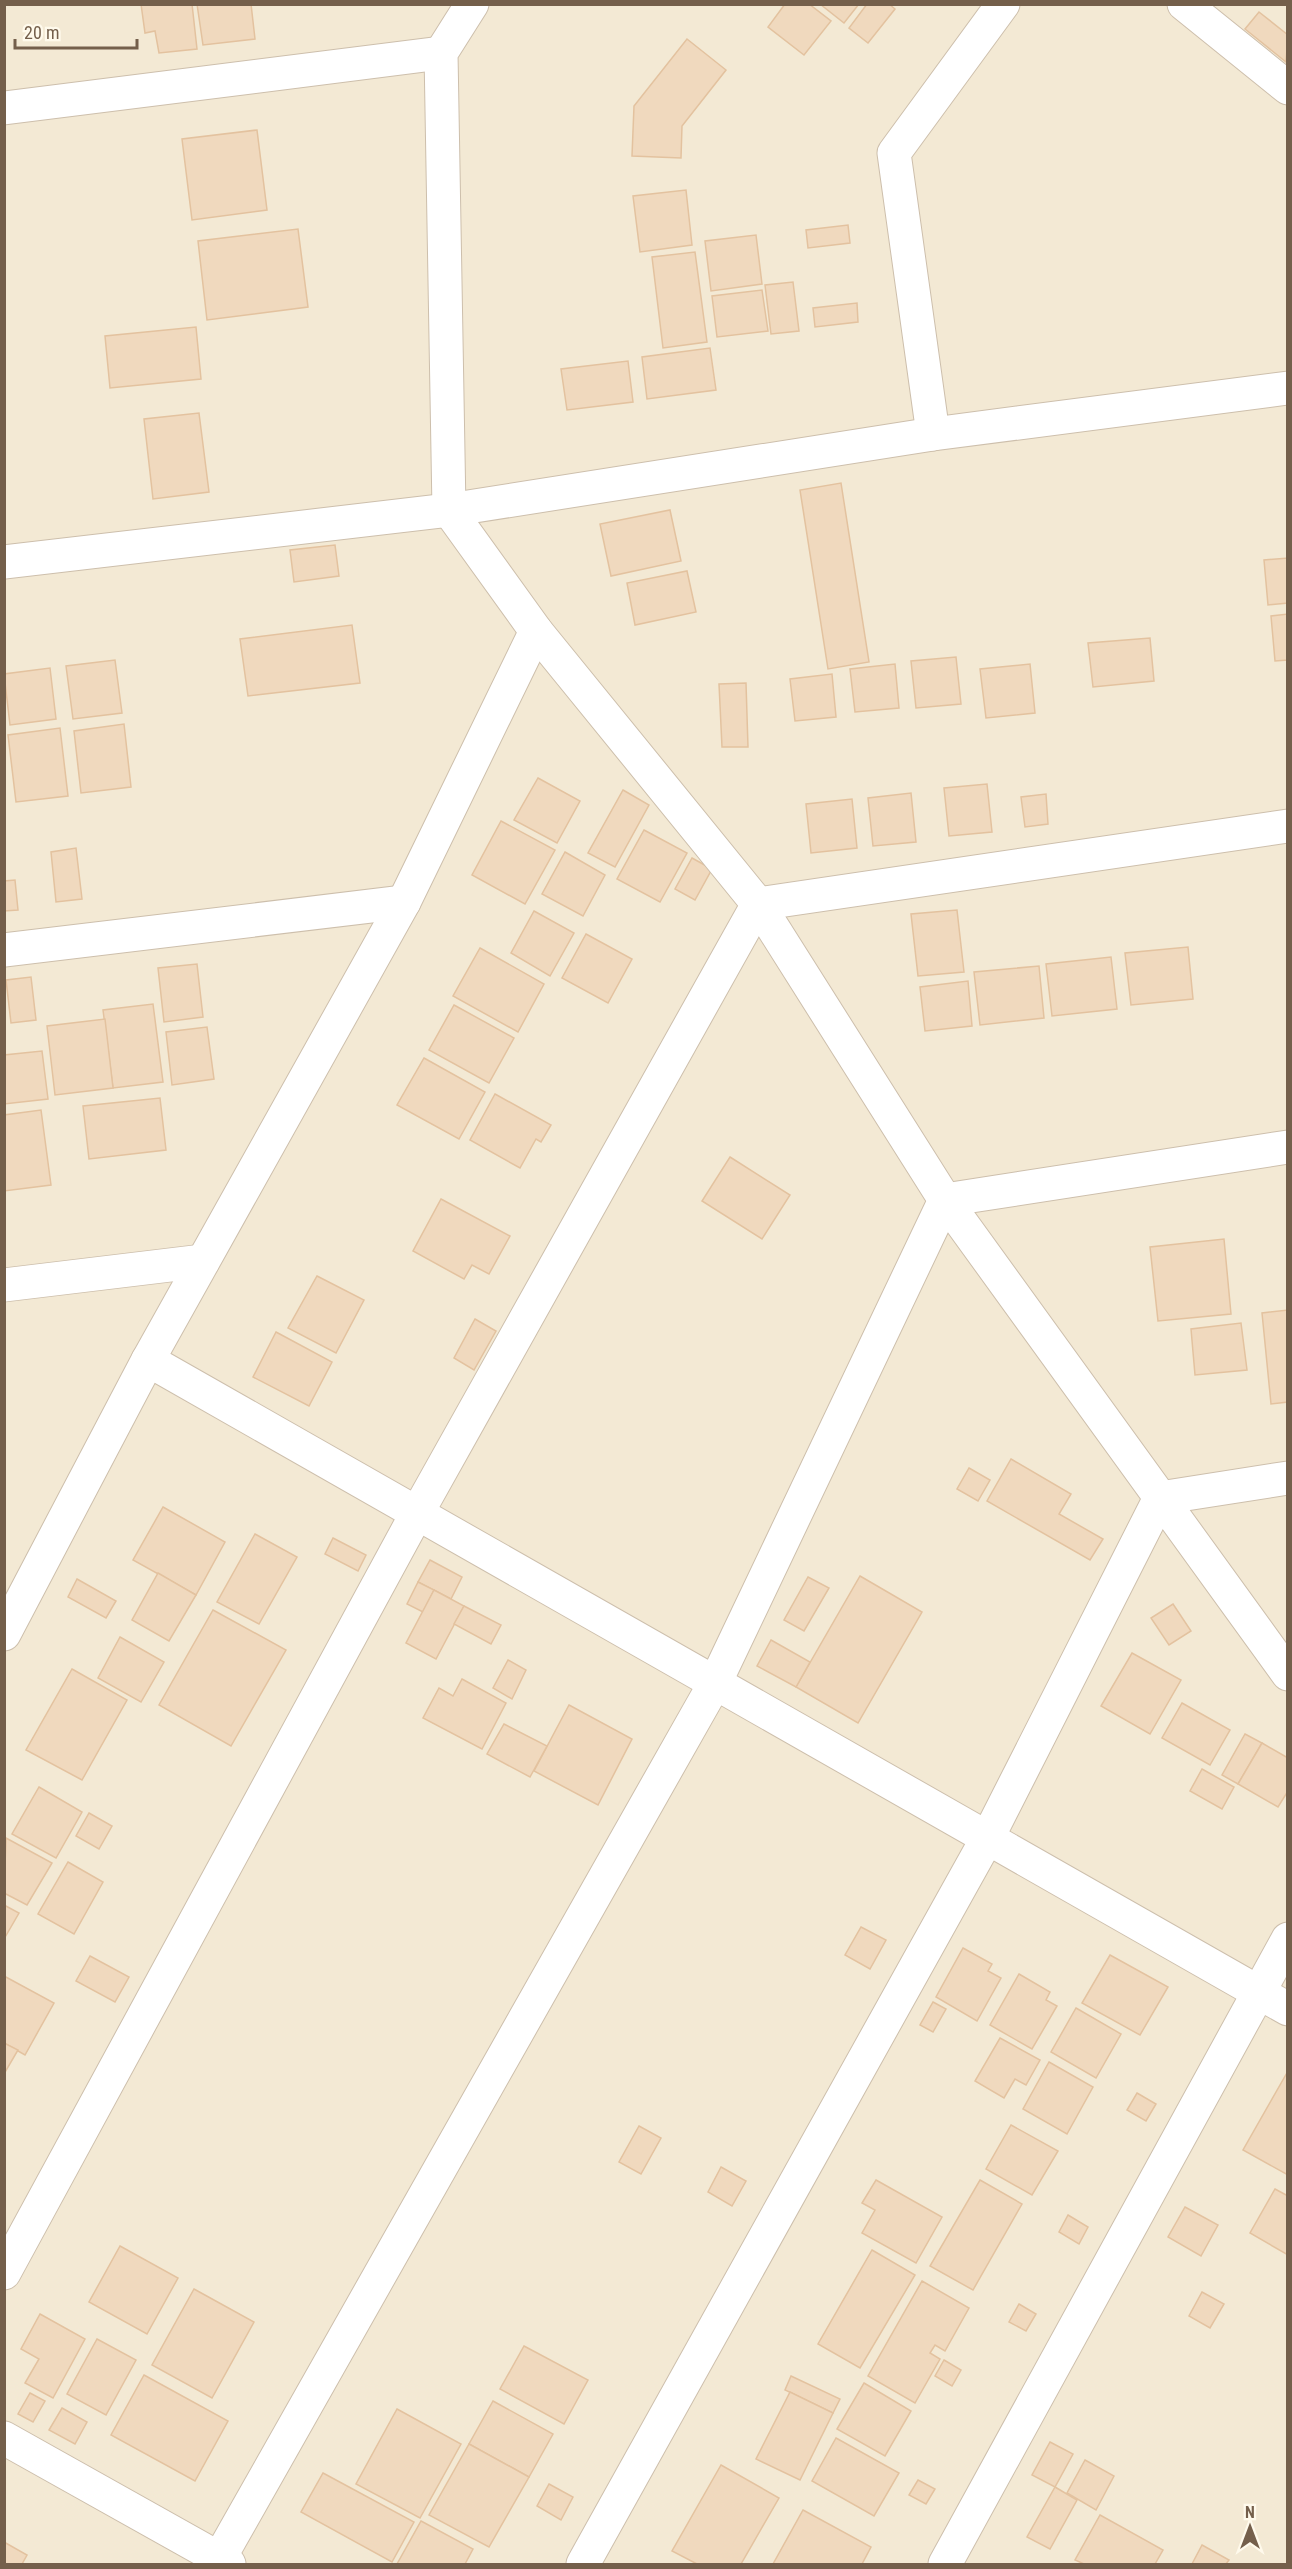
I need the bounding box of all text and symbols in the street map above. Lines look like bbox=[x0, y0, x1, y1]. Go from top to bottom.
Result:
scale bar bbox=[15, 12, 136, 50]
text: 20 m bbox=[24, 22, 59, 43]
north arrow bbox=[1220, 2497, 1280, 2557]
text: N bbox=[1245, 2503, 1255, 2522]

